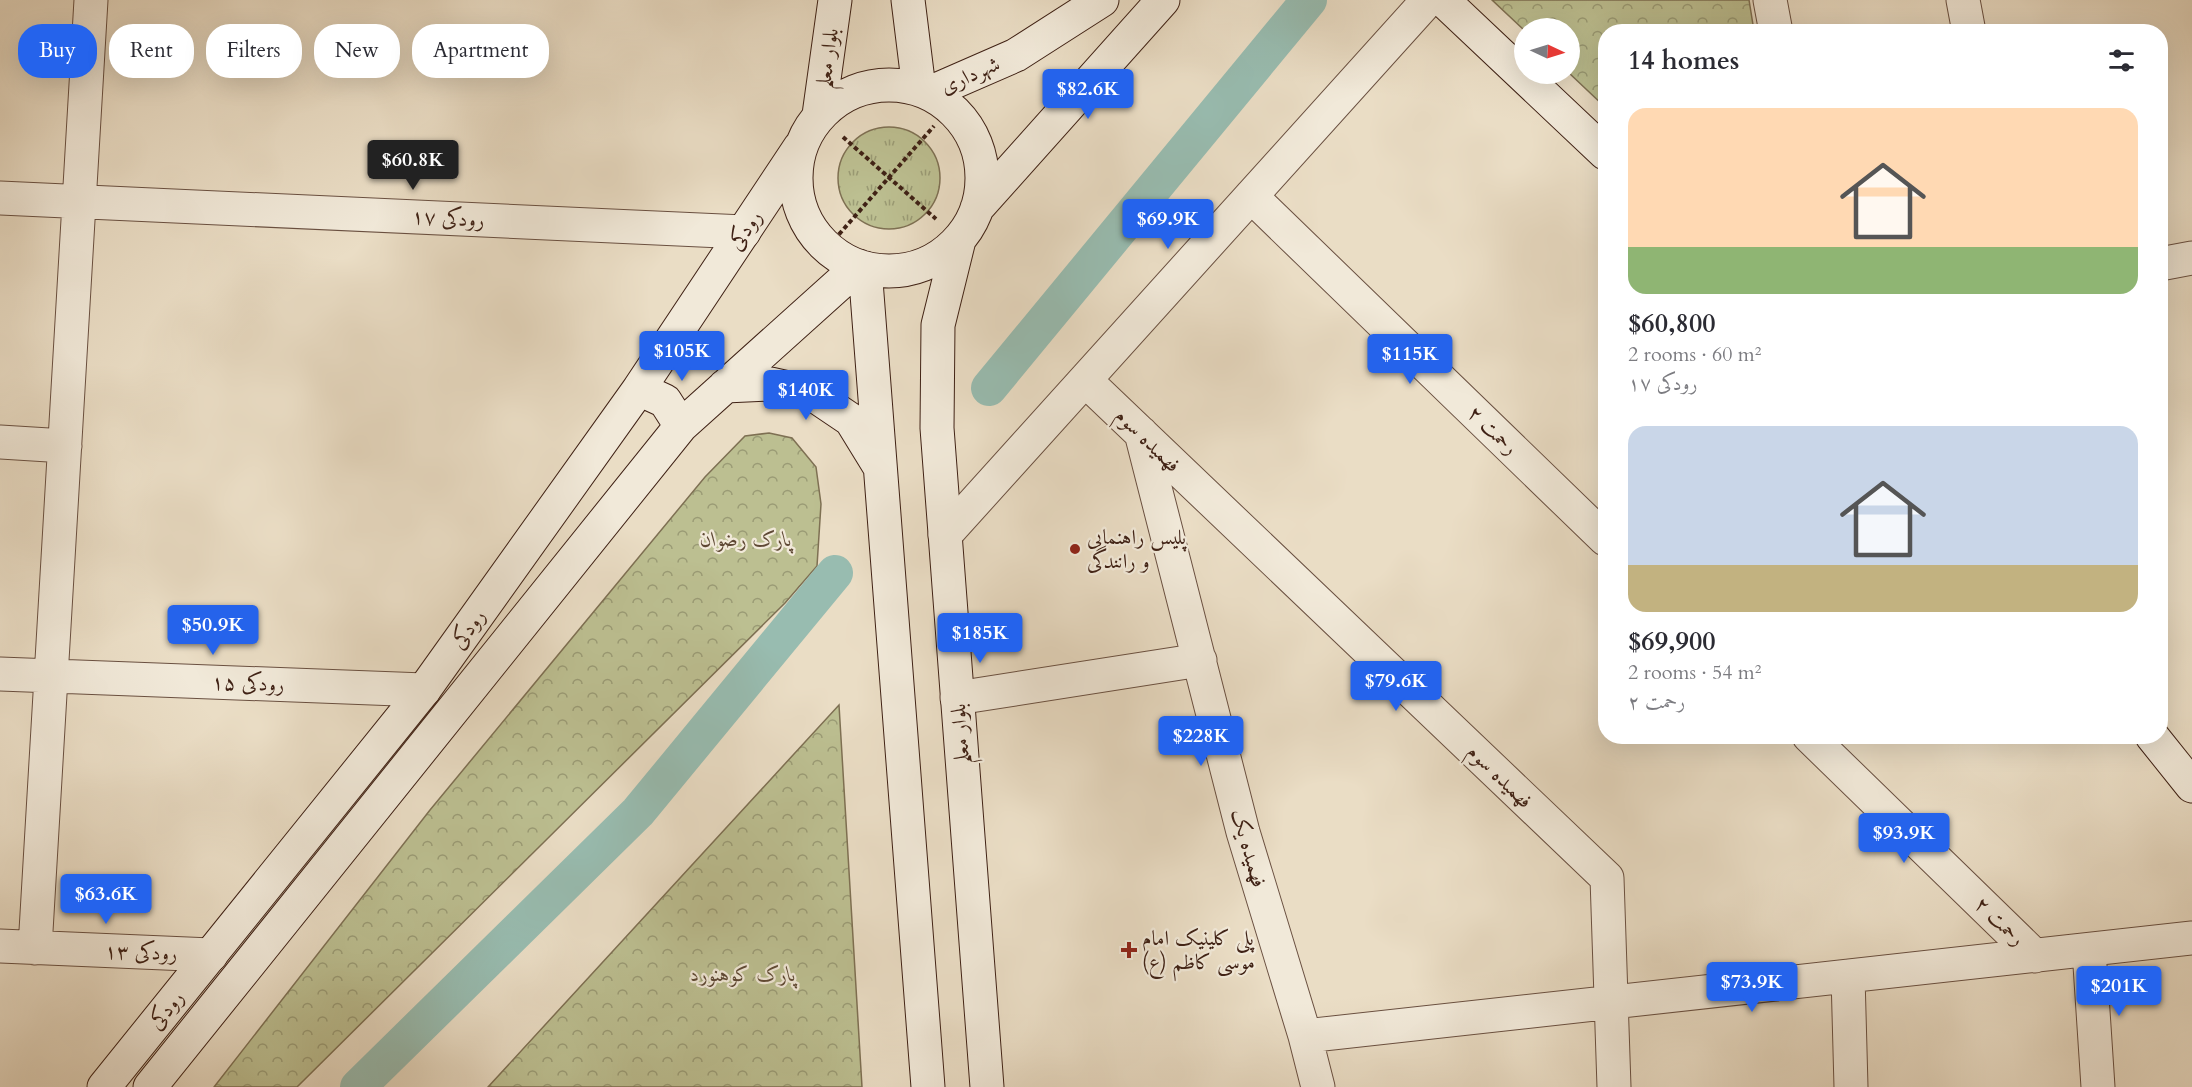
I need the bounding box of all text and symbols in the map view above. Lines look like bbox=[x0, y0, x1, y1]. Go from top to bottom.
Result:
north arrow bbox=[1514, 18, 1580, 84]
map controls bbox=[1514, 18, 1580, 84]
chip: Buy bbox=[18, 24, 97, 78]
chip: Rent bbox=[109, 24, 194, 78]
chip: Filters bbox=[206, 24, 302, 78]
chip: New bbox=[314, 24, 400, 78]
chip: Apartment bbox=[412, 24, 549, 78]
street label: بلوار معلم bbox=[809, 26, 852, 91]
text: 14 homes bbox=[1628, 43, 1739, 78]
icon: filters bbox=[2105, 44, 2138, 77]
street label: شهرداری bbox=[936, 49, 1005, 101]
pin: $82.6K bbox=[1039, 69, 1137, 120]
text: $82.6K bbox=[1057, 75, 1119, 102]
pin: $60.8K bbox=[364, 140, 462, 191]
text: $60.8K bbox=[382, 146, 444, 173]
icon: home bbox=[1829, 147, 1937, 255]
pin: $69.9K bbox=[1119, 199, 1217, 250]
street label: رودکی ۱۷ bbox=[411, 202, 485, 235]
street label: رودکی bbox=[721, 204, 769, 256]
text: $69.9K bbox=[1137, 205, 1199, 232]
text: $60,800 bbox=[1628, 306, 1716, 341]
pin: $105K bbox=[640, 331, 724, 382]
pin: $115K bbox=[1368, 334, 1452, 385]
text: $105K bbox=[653, 337, 711, 364]
text: $115K bbox=[1381, 340, 1439, 367]
text: 2 rooms · 60 m² bbox=[1628, 341, 1761, 368]
pin: $140K bbox=[764, 370, 848, 421]
text: رودکی ۱۷ bbox=[1628, 370, 1697, 397]
text: $140K bbox=[777, 376, 835, 403]
street label: رحمت ۲ bbox=[1461, 399, 1524, 462]
street label: فهمیده سوم bbox=[1106, 402, 1187, 481]
icon: home bbox=[1829, 465, 1937, 573]
place label: پلیس راهنمایی و رانندگی bbox=[1087, 523, 1187, 576]
park label: پارک رضوان bbox=[700, 525, 794, 554]
marker: پلیس راهنمایی و رانندگی bbox=[1068, 542, 1082, 556]
street label: رودکی bbox=[444, 603, 493, 655]
pin: $50.9K bbox=[164, 605, 262, 656]
text: $50.9K bbox=[182, 611, 244, 638]
pin: $185K bbox=[938, 613, 1022, 664]
text: $185K bbox=[951, 619, 1009, 646]
text: $69,900 bbox=[1628, 624, 1716, 659]
text: 2 rooms · 54 m² bbox=[1628, 659, 1761, 686]
pin: $79.6K bbox=[1347, 661, 1445, 712]
text: $79.6K bbox=[1365, 667, 1427, 694]
street label: رودکی ۱۵ bbox=[211, 668, 285, 699]
text: رحمت ۲ bbox=[1628, 688, 1685, 715]
street label: بلوار معلم bbox=[944, 702, 983, 765]
pin: $228K bbox=[1159, 716, 1243, 767]
text: $228K bbox=[1172, 722, 1230, 749]
street label: فهمیده سوم bbox=[1458, 738, 1539, 817]
street label: فهمیده یک bbox=[1224, 806, 1274, 891]
pin: $93.9K bbox=[1855, 813, 1953, 864]
text: $93.9K bbox=[1873, 819, 1935, 846]
pin: $63.6K bbox=[57, 874, 155, 925]
text: $63.6K bbox=[75, 880, 137, 907]
street label: رحمت ۲ bbox=[1968, 890, 2031, 953]
place label: پلی کلینیک امام موسی کاظم (ع) bbox=[1142, 924, 1255, 982]
street label: رودکی ۱۳ bbox=[104, 937, 178, 968]
marker: پلی کلینیک امام موسی کاظم (ع) bbox=[1120, 941, 1138, 959]
park label: پارک کوهنورد bbox=[690, 960, 798, 989]
pin: $73.9K bbox=[1703, 962, 1801, 1013]
pin: $201K bbox=[2077, 966, 2161, 1017]
text: $73.9K bbox=[1721, 968, 1783, 995]
text: $201K bbox=[2090, 972, 2148, 999]
street label: رودکی bbox=[142, 985, 191, 1036]

